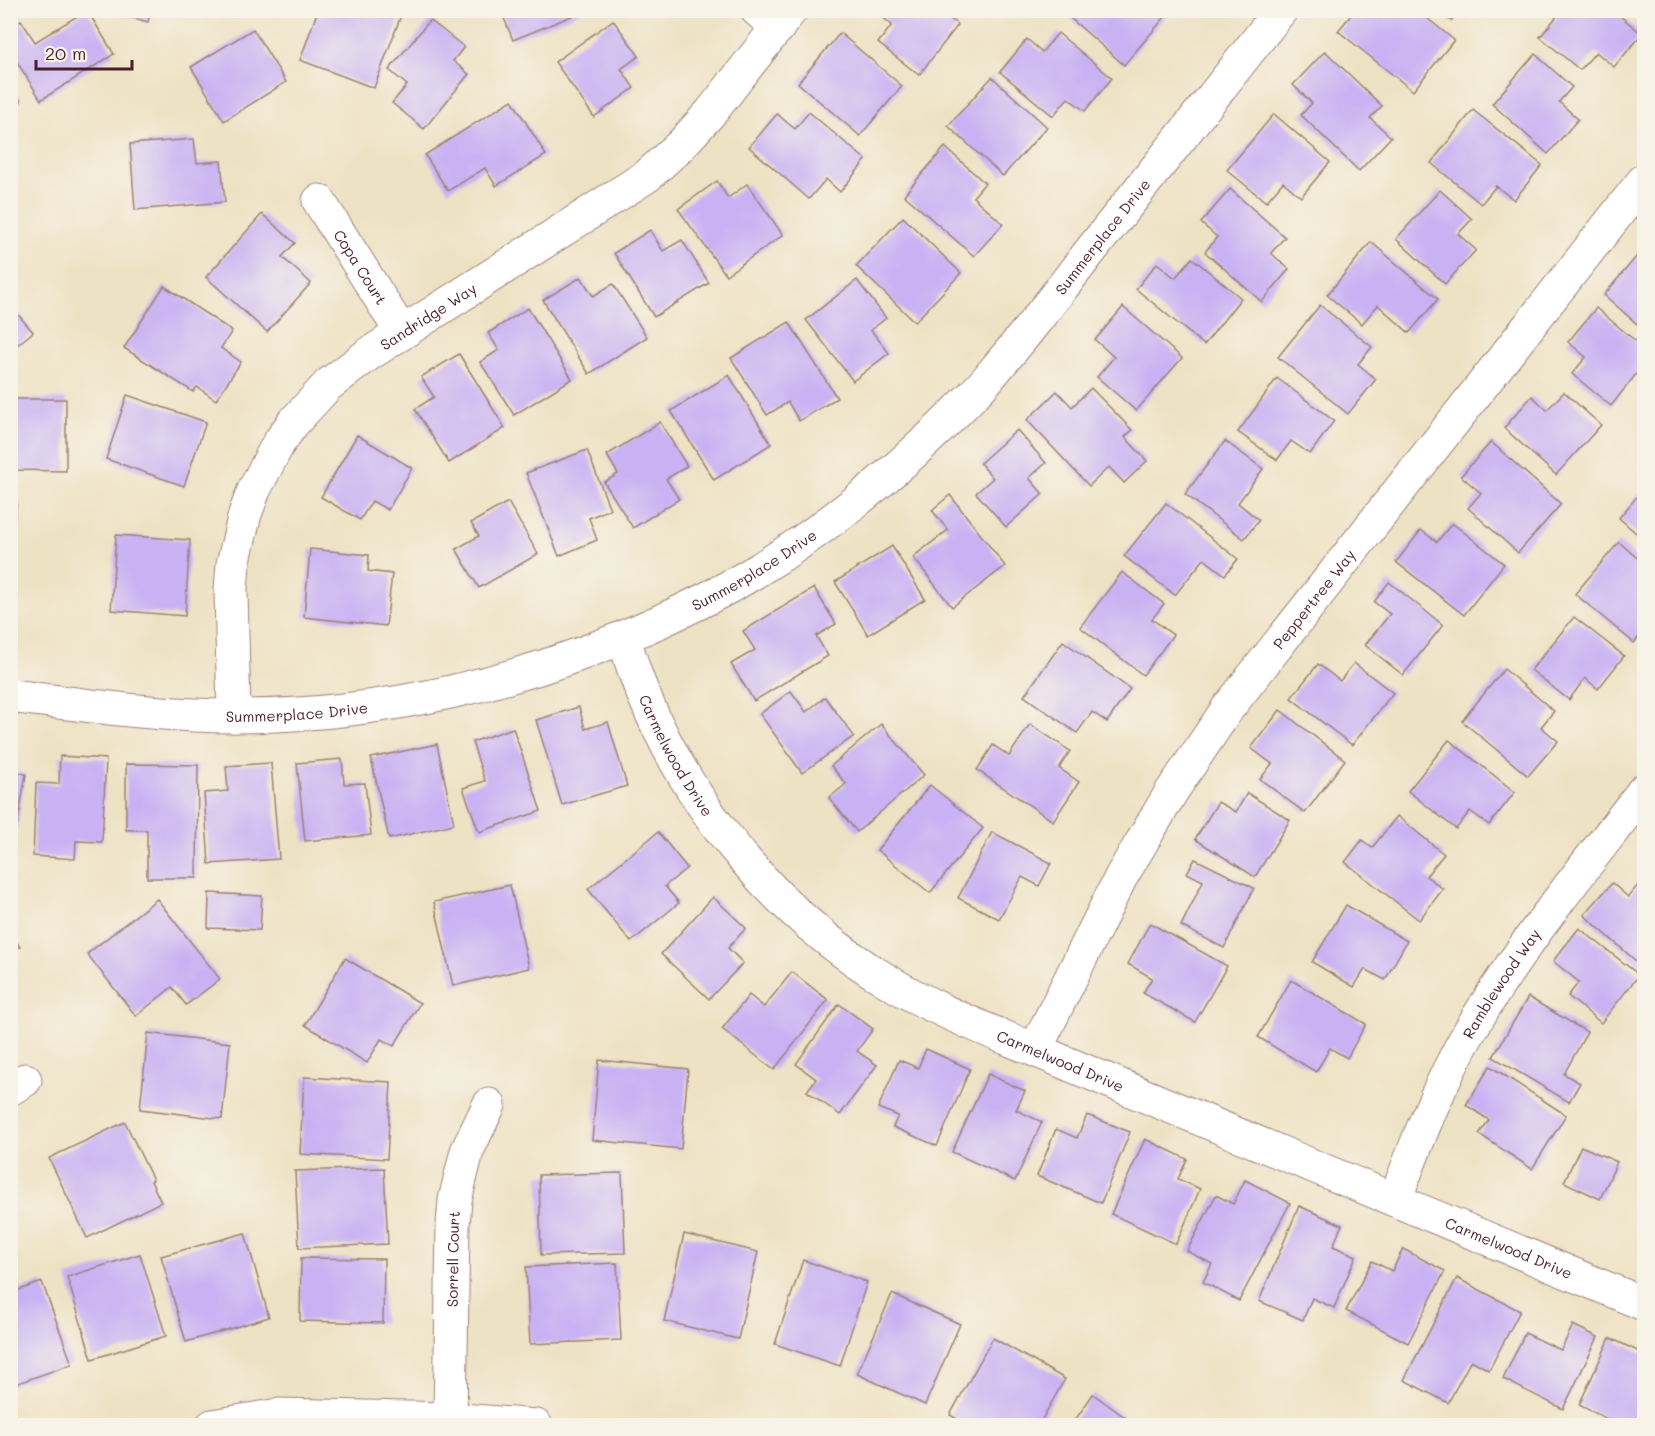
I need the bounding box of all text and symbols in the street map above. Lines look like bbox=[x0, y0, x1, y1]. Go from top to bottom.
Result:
scale bar bbox=[36, 33, 132, 71]
text: 20 m bbox=[45, 41, 86, 65]
street label: Summerplace Drive bbox=[1050, 174, 1154, 299]
street label: Copa Court bbox=[329, 226, 392, 308]
street label: Sandridge Way bbox=[376, 278, 480, 354]
street label: Summerplace Drive bbox=[688, 525, 820, 615]
street label: Peppertree Way bbox=[1268, 545, 1359, 653]
street label: Carmelwood Drive bbox=[635, 692, 718, 820]
street label: Summerplace Drive bbox=[226, 697, 369, 726]
street label: Ramblewood Way bbox=[1458, 924, 1545, 1042]
street label: Carmelwood Drive bbox=[994, 1025, 1127, 1096]
street label: Sorrell Court bbox=[442, 1210, 464, 1307]
street label: Carmelwood Drive bbox=[1442, 1212, 1576, 1283]

